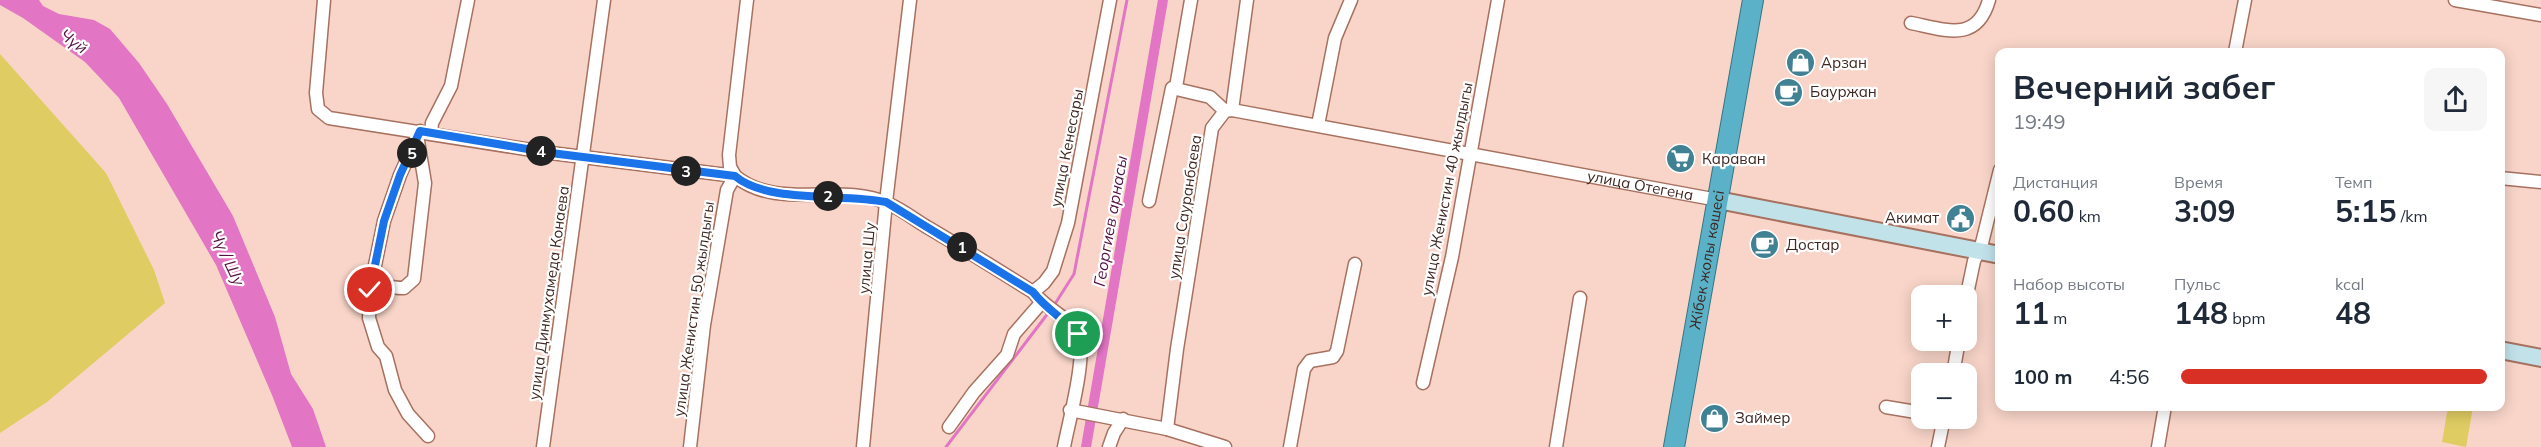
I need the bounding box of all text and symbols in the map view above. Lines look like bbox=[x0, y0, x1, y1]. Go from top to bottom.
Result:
water label: Чүй bbox=[56, 24, 92, 58]
shop icon: Арзан bbox=[1784, 47, 1816, 79]
place label: Арзан bbox=[1821, 53, 1867, 72]
text: Вечерний забег bbox=[2013, 66, 2275, 107]
button: share bbox=[2424, 68, 2487, 131]
cafe icon: Бауржан bbox=[1773, 76, 1805, 108]
street label: улица Женистин 40 жылдыгы bbox=[1416, 81, 1477, 297]
place label: Бауржан bbox=[1810, 82, 1877, 101]
street label: улица Кенесары bbox=[1046, 87, 1087, 209]
text: 19:49 bbox=[2013, 109, 2066, 134]
street label: улица Сауранбаева bbox=[1164, 133, 1205, 281]
pin: 4 bbox=[526, 136, 556, 166]
pin: 5 bbox=[397, 138, 427, 168]
text: 4 bbox=[536, 141, 546, 161]
text: 5 bbox=[407, 143, 417, 163]
supermarket icon: Караван bbox=[1665, 143, 1697, 175]
place label: Караван bbox=[1702, 149, 1766, 168]
water label: Георгиев арнасы bbox=[1089, 154, 1131, 288]
pin: 3 bbox=[671, 156, 701, 186]
text: 3 bbox=[681, 161, 691, 181]
street label: улица Отегена bbox=[1586, 166, 1695, 204]
text: Дистанция bbox=[2013, 172, 2098, 192]
text: Время bbox=[2174, 172, 2223, 192]
text: Темп bbox=[2335, 172, 2373, 192]
pin: 2 bbox=[813, 181, 843, 211]
street label: улица Динмухамеда Конаева bbox=[524, 185, 573, 401]
text: 2 bbox=[823, 186, 833, 206]
street label: Жібек жолы көшесі bbox=[1685, 189, 1728, 331]
text: 0.60 bbox=[2013, 192, 2074, 230]
text: 3:09 bbox=[2174, 192, 2235, 230]
text: 5:15 bbox=[2335, 192, 2396, 230]
street label: улица Женистин 50 жылдыгы bbox=[669, 200, 718, 418]
public building icon: Акимат bbox=[1944, 202, 1976, 234]
text: km bbox=[2074, 206, 2101, 226]
text: /km bbox=[2396, 206, 2427, 226]
place label: Акимат bbox=[1885, 208, 1939, 227]
street label: улица Шу bbox=[854, 221, 879, 295]
water label: Чү / Шу bbox=[207, 227, 250, 290]
cafe icon: Достар bbox=[1749, 229, 1781, 261]
pin: 1 bbox=[947, 232, 977, 262]
place label: Достар bbox=[1786, 235, 1839, 254]
text: 1 bbox=[957, 237, 967, 257]
pin bbox=[344, 264, 395, 315]
icon: check bbox=[353, 273, 386, 306]
text: Набор высоты bbox=[2013, 274, 2125, 294]
text: Пульс bbox=[2174, 274, 2221, 294]
text: kcal bbox=[2335, 274, 2364, 294]
map controls bbox=[1911, 285, 1977, 429]
button: + bbox=[1911, 285, 1977, 351]
text: 11 bbox=[2013, 294, 2049, 332]
text: 148 bbox=[2174, 294, 2228, 332]
text: 48 bbox=[2335, 294, 2371, 332]
pin bbox=[1052, 308, 1103, 359]
text: m bbox=[2049, 308, 2067, 328]
text: bpm bbox=[2228, 308, 2265, 328]
icon: arrive bbox=[1061, 317, 1094, 350]
button: − bbox=[1911, 363, 1977, 429]
text: 100 m bbox=[2013, 364, 2072, 389]
text: 4:56 bbox=[2109, 364, 2150, 389]
shop icon: Займер bbox=[1698, 402, 1730, 434]
place label: Займер bbox=[1735, 408, 1790, 427]

